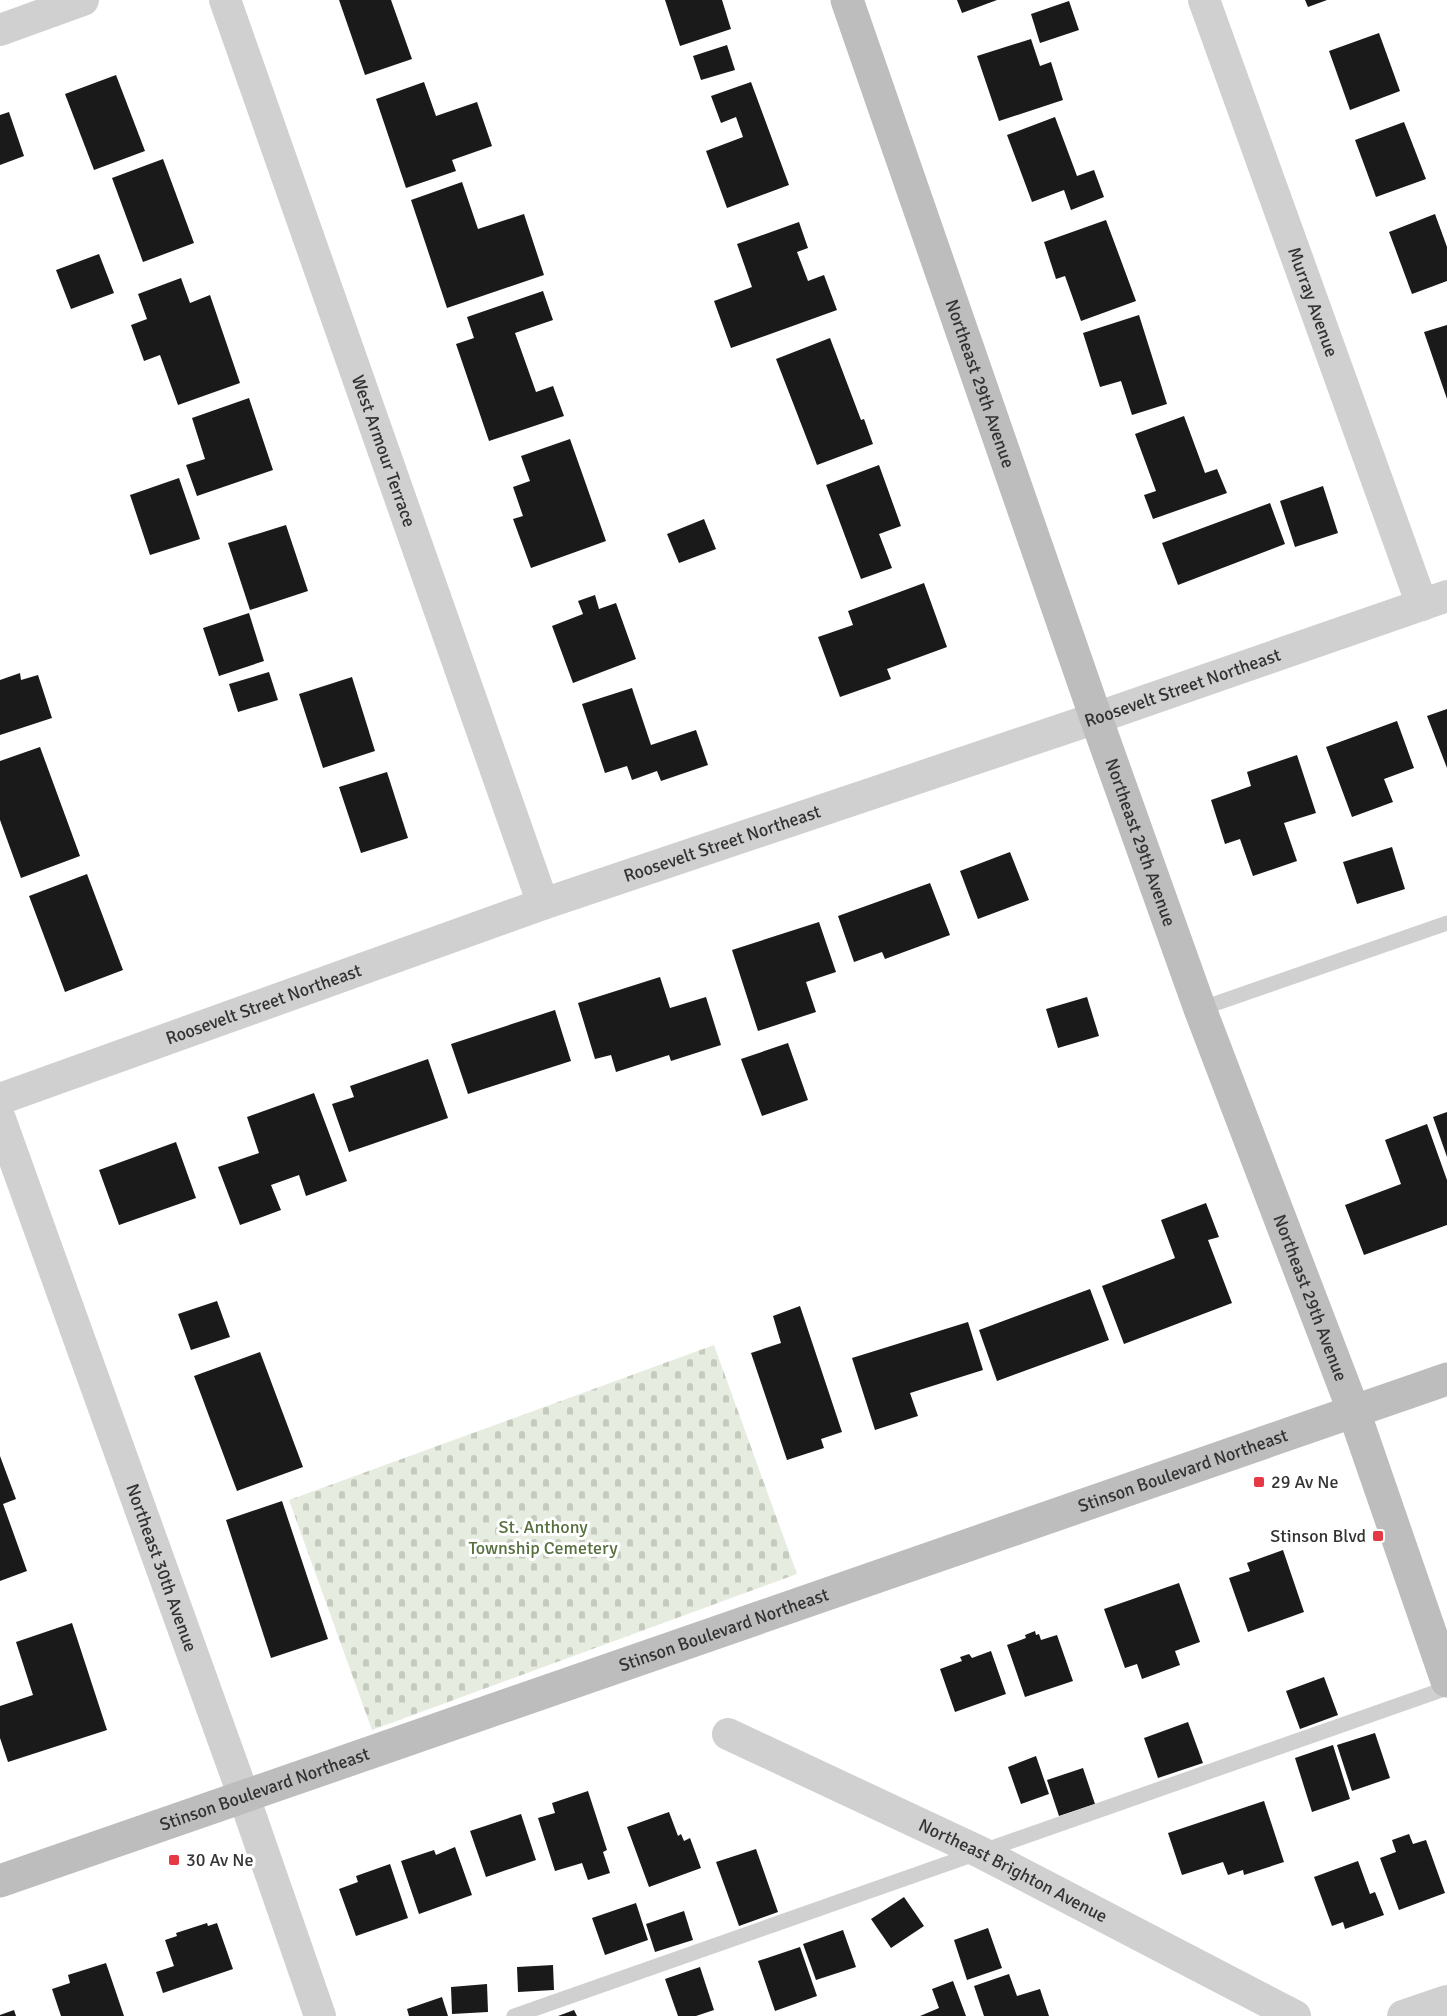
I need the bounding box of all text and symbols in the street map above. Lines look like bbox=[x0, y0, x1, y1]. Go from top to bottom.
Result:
street label: Murray Avenue bbox=[1283, 244, 1343, 360]
street label: Northeast 29th Avenue bbox=[941, 296, 1019, 471]
street label: West Armour Terrace bbox=[347, 372, 420, 530]
street label: Roosevelt Street Northeast bbox=[1082, 644, 1284, 732]
street label: Northeast 29th Avenue bbox=[1100, 755, 1181, 929]
street label: Roosevelt Street Northeast bbox=[621, 800, 823, 887]
street label: Roosevelt Street Northeast bbox=[163, 959, 364, 1050]
street label: Northeast 29th Avenue bbox=[1268, 1211, 1352, 1384]
street label: Stinson Boulevard Northeast bbox=[1075, 1424, 1291, 1517]
place label: 29 Av Ne bbox=[1271, 1471, 1339, 1493]
marker: 29 Av Ne bbox=[1252, 1475, 1266, 1489]
street label: Northeast 30th Avenue bbox=[121, 1481, 202, 1655]
park label: St. Anthony Township Cemetery bbox=[468, 1516, 618, 1559]
place label: Stinson Blvd bbox=[1270, 1525, 1366, 1547]
marker: Stinson Blvd bbox=[1371, 1529, 1385, 1543]
street label: Stinson Boulevard Northeast bbox=[616, 1583, 832, 1676]
street label: Stinson Boulevard Northeast bbox=[157, 1743, 372, 1836]
street label: Northeast Brighton Avenue bbox=[915, 1814, 1111, 1927]
place label: 30 Av Ne bbox=[186, 1849, 254, 1871]
marker: 30 Av Ne bbox=[167, 1853, 181, 1867]

